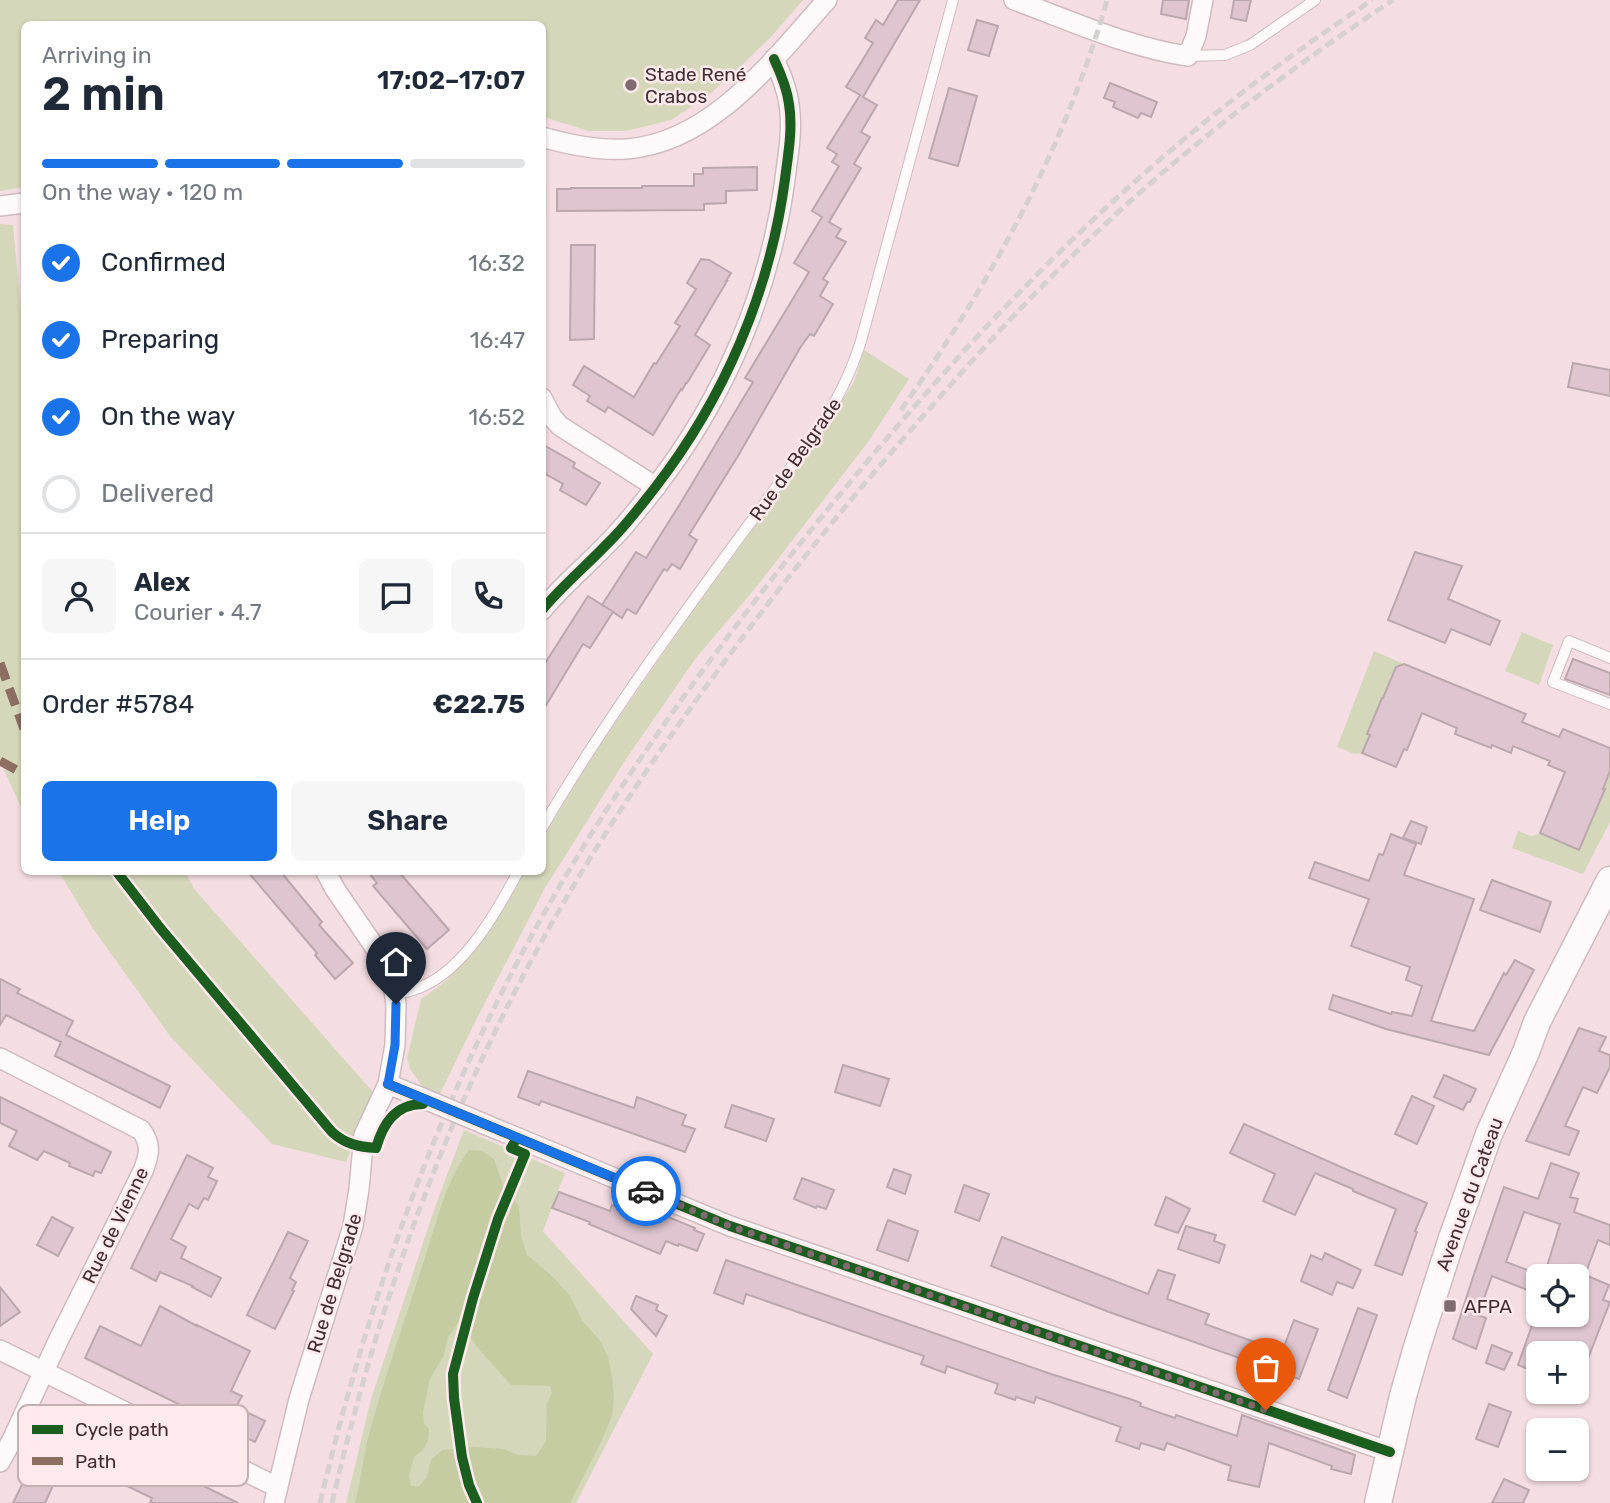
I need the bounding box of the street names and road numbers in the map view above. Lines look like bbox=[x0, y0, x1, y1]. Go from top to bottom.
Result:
street label: Rue de Belgrade bbox=[745, 393, 846, 525]
street label: Avenue du Cateau bbox=[1431, 1114, 1508, 1274]
street label: Rue de Vienne bbox=[77, 1163, 154, 1287]
street label: Rue de Belgrade bbox=[302, 1211, 367, 1356]

